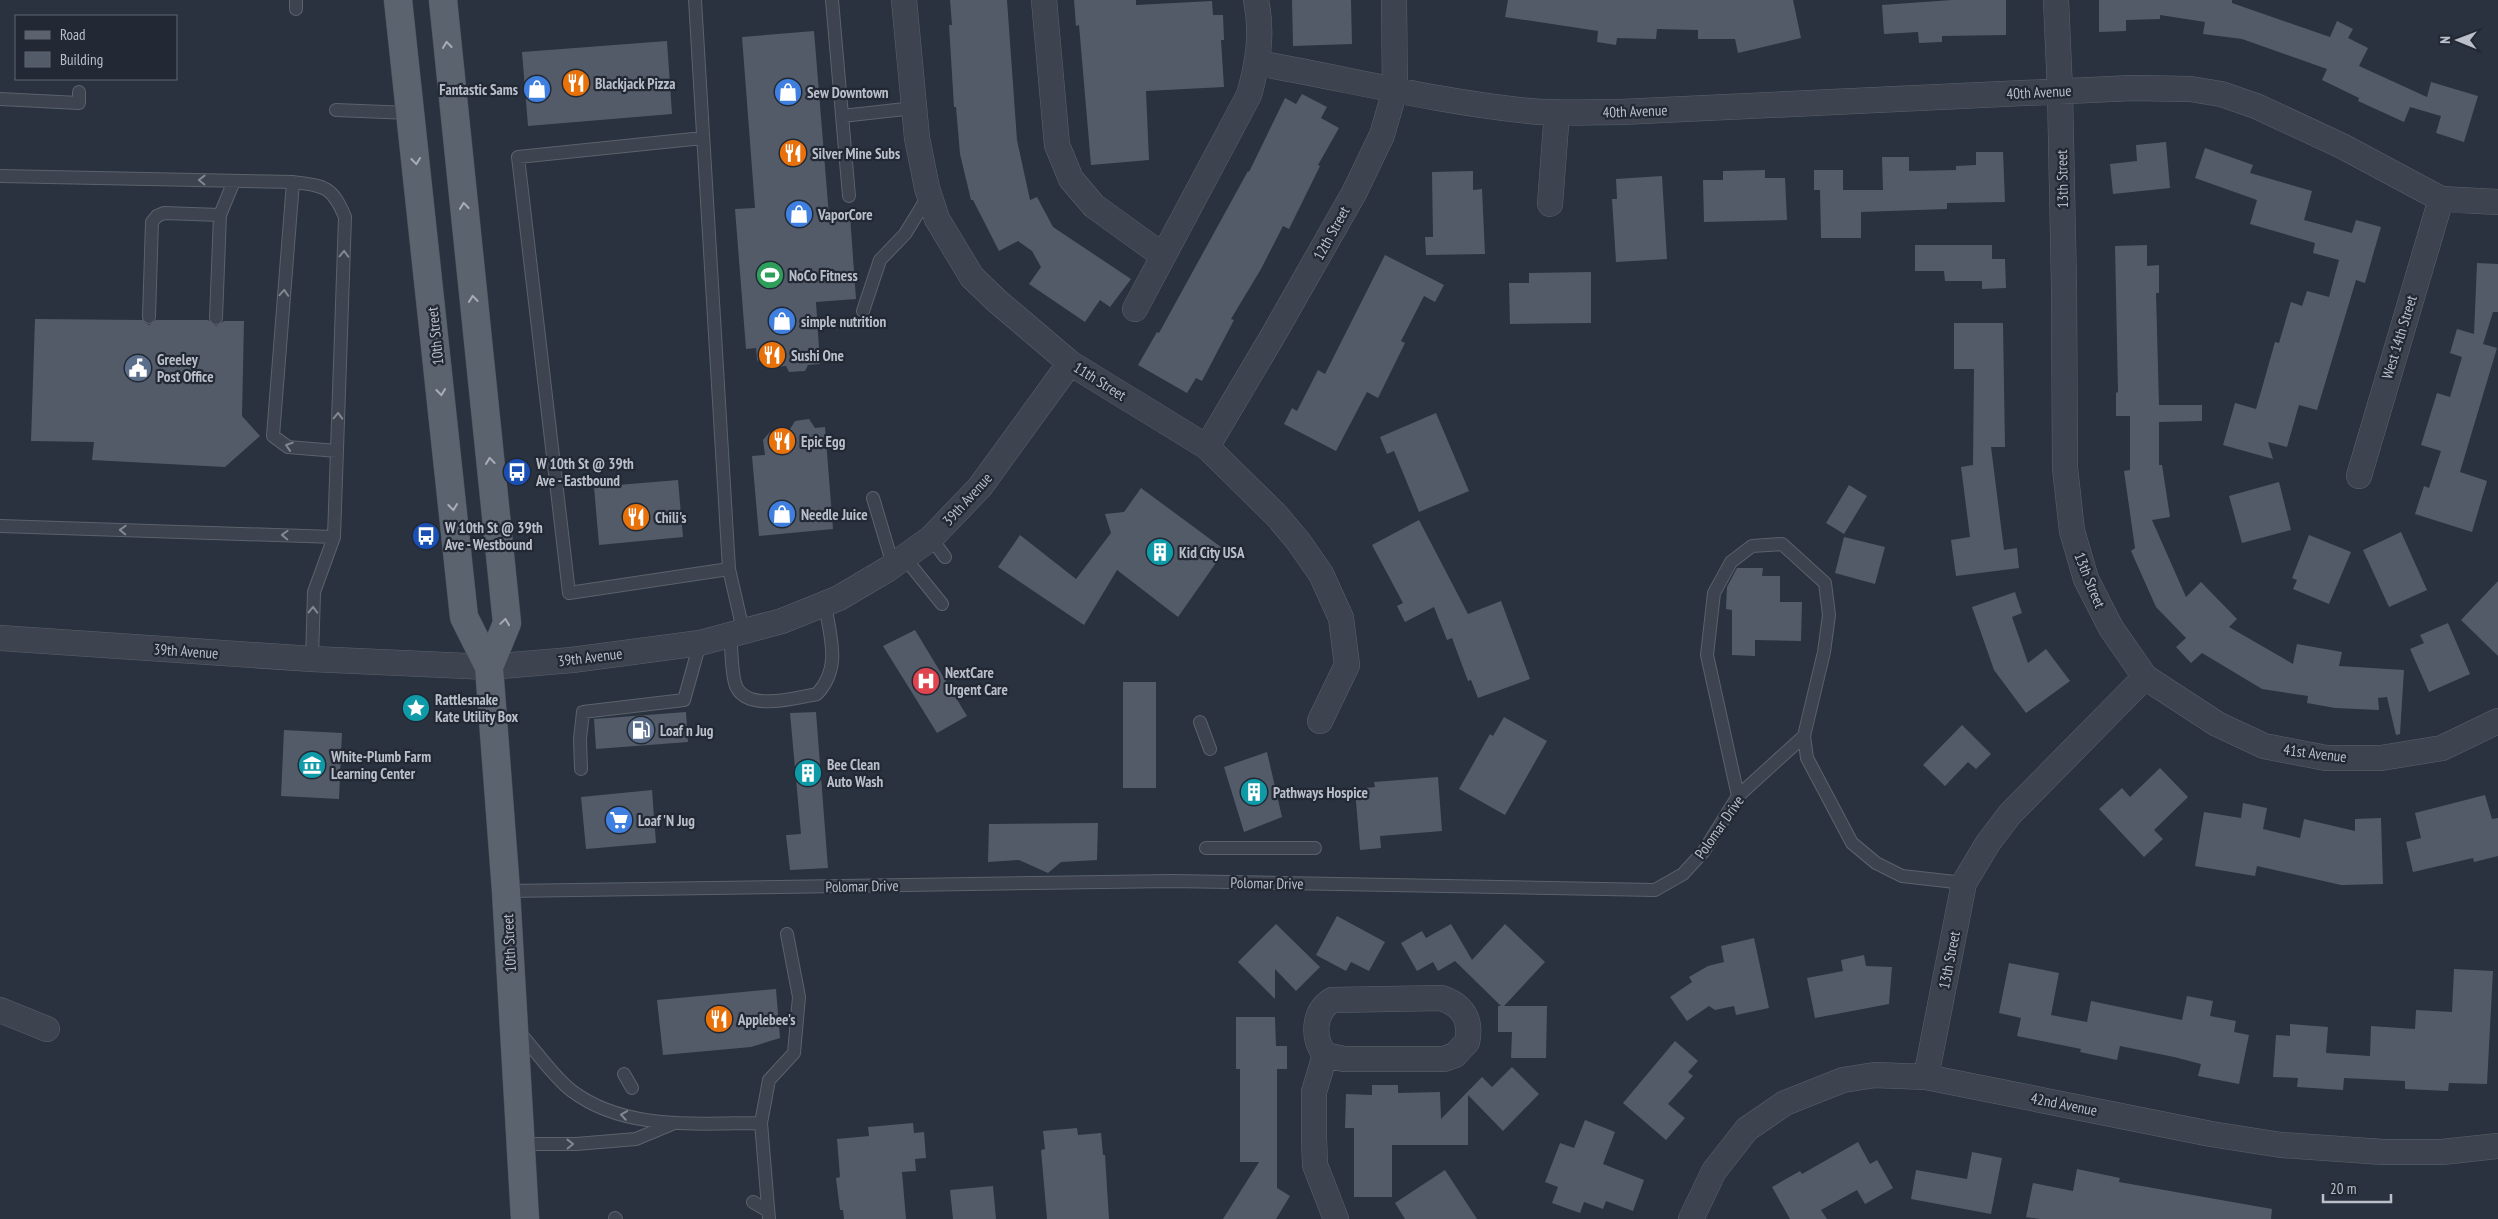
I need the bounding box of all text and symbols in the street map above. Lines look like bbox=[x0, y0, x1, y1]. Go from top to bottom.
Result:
legend bbox=[15, 15, 178, 80]
north arrow bbox=[2433, 15, 2483, 65]
text: Road bbox=[60, 25, 86, 44]
text: N bbox=[2436, 36, 2454, 44]
one-way arrow bbox=[442, 40, 453, 48]
text: Building bbox=[60, 50, 103, 69]
restaurant icon: Blackjack Pizza bbox=[561, 68, 591, 98]
shop icon: Fantastic Sams bbox=[522, 74, 552, 104]
place label: Blackjack Pizza bbox=[595, 74, 675, 93]
shop icon: Sew Downtown bbox=[773, 77, 803, 107]
place label: Fantastic Sams bbox=[439, 80, 518, 99]
street label: 40th Avenue bbox=[2006, 81, 2072, 103]
place label: Sew Downtown bbox=[807, 83, 889, 102]
street label: 40th Avenue bbox=[1602, 100, 1668, 122]
restaurant icon: Silver Mine Subs bbox=[778, 138, 808, 168]
place label: Silver Mine Subs bbox=[812, 144, 900, 163]
street label: 13th Street bbox=[2052, 150, 2072, 208]
one-way arrow bbox=[410, 158, 421, 166]
one-way arrow bbox=[198, 175, 206, 185]
shop icon: VaporCore bbox=[784, 199, 814, 229]
one-way arrow bbox=[459, 202, 470, 210]
street label: 12th Street bbox=[1309, 203, 1353, 263]
place label: VaporCore bbox=[817, 205, 873, 224]
one-way arrow bbox=[339, 250, 349, 258]
sports icon: NoCo Fitness bbox=[755, 260, 785, 290]
place label: NoCo Fitness bbox=[789, 266, 858, 285]
one-way arrow bbox=[279, 289, 290, 297]
street label: West 14th Street bbox=[2377, 293, 2421, 381]
one-way arrow bbox=[468, 295, 479, 303]
street label: 10th Street bbox=[422, 306, 448, 366]
shop icon: simple nutrition bbox=[767, 306, 797, 336]
place label: simple nutrition bbox=[801, 312, 886, 331]
restaurant icon: Sushi One bbox=[757, 340, 787, 370]
place label: Sushi One bbox=[791, 346, 844, 365]
place label: Greeley Post Office bbox=[157, 350, 214, 386]
public building icon: Greeley Post Office bbox=[123, 353, 153, 383]
street label: 11th Street bbox=[1070, 357, 1130, 405]
one-way arrow bbox=[435, 389, 446, 397]
one-way arrow bbox=[333, 412, 343, 420]
restaurant icon: Epic Egg bbox=[767, 426, 797, 456]
place label: Epic Egg bbox=[801, 432, 846, 451]
one-way arrow bbox=[285, 441, 294, 451]
place label: W 10th St @ 39th Ave - Eastbound bbox=[535, 454, 634, 490]
one-way arrow bbox=[485, 456, 496, 464]
bus stop icon: W 10th St @ 39th Ave - Eastbound bbox=[502, 457, 532, 487]
street label: 39th Avenue bbox=[938, 469, 996, 529]
shop icon: Needle Juice bbox=[767, 499, 797, 529]
restaurant icon: Chili's bbox=[621, 502, 651, 532]
one-way arrow bbox=[447, 503, 458, 511]
place label: Needle Juice bbox=[801, 505, 868, 524]
place label: Chili's bbox=[655, 508, 687, 527]
place label: W 10th St @ 39th Ave - Westbound bbox=[444, 518, 543, 554]
bus stop icon: W 10th St @ 39th Ave - Westbound bbox=[411, 521, 441, 551]
one-way arrow bbox=[118, 525, 126, 535]
one-way arrow bbox=[281, 530, 289, 541]
building icon: Kid City USA bbox=[1145, 537, 1175, 567]
place label: Kid City USA bbox=[1179, 543, 1245, 562]
street label: 13th Street bbox=[2070, 549, 2110, 611]
one-way arrow bbox=[308, 606, 319, 614]
one-way arrow bbox=[500, 617, 510, 626]
street label: 39th Avenue bbox=[153, 639, 219, 663]
street label: 39th Avenue bbox=[557, 644, 623, 670]
place label: NextCare Urgent Care bbox=[945, 663, 1008, 699]
hospital icon: NextCare Urgent Care bbox=[911, 666, 941, 696]
place label: Rattlesnake Kate Utility Box bbox=[435, 690, 519, 726]
place icon: Rattlesnake Kate Utility Box bbox=[401, 693, 431, 723]
fuel station icon: Loaf n Jug bbox=[626, 715, 656, 745]
place label: Loaf n Jug bbox=[660, 721, 714, 740]
street label: 41st Avenue bbox=[2282, 740, 2348, 766]
place label: White-Plumb Farm Learning Center bbox=[330, 747, 431, 783]
museum icon: White-Plumb Farm Learning Center bbox=[297, 750, 327, 780]
place label: Bee Clean Auto Wash bbox=[826, 755, 884, 791]
building icon: Bee Clean Auto Wash bbox=[793, 758, 823, 788]
building icon: Pathways Hospice bbox=[1239, 777, 1269, 807]
place label: Pathways Hospice bbox=[1273, 783, 1368, 802]
street label: Polomar Drive bbox=[1690, 792, 1748, 862]
supermarket icon: Loaf 'N Jug bbox=[604, 805, 634, 835]
place label: Loaf 'N Jug bbox=[638, 811, 695, 830]
street label: Polomar Drive bbox=[1230, 873, 1304, 893]
street label: Polomar Drive bbox=[825, 876, 899, 896]
street label: 10th Street bbox=[498, 913, 520, 973]
street label: 13th Street bbox=[1934, 929, 1964, 991]
restaurant icon: Applebee's bbox=[704, 1004, 734, 1034]
place label: Applebee's bbox=[737, 1010, 795, 1029]
street label: 42nd Avenue bbox=[2029, 1088, 2099, 1120]
one-way arrow bbox=[620, 1110, 628, 1120]
one-way arrow bbox=[566, 1138, 574, 1149]
scale bar bbox=[2323, 1172, 2390, 1204]
text: 20 m bbox=[2330, 1179, 2356, 1198]

